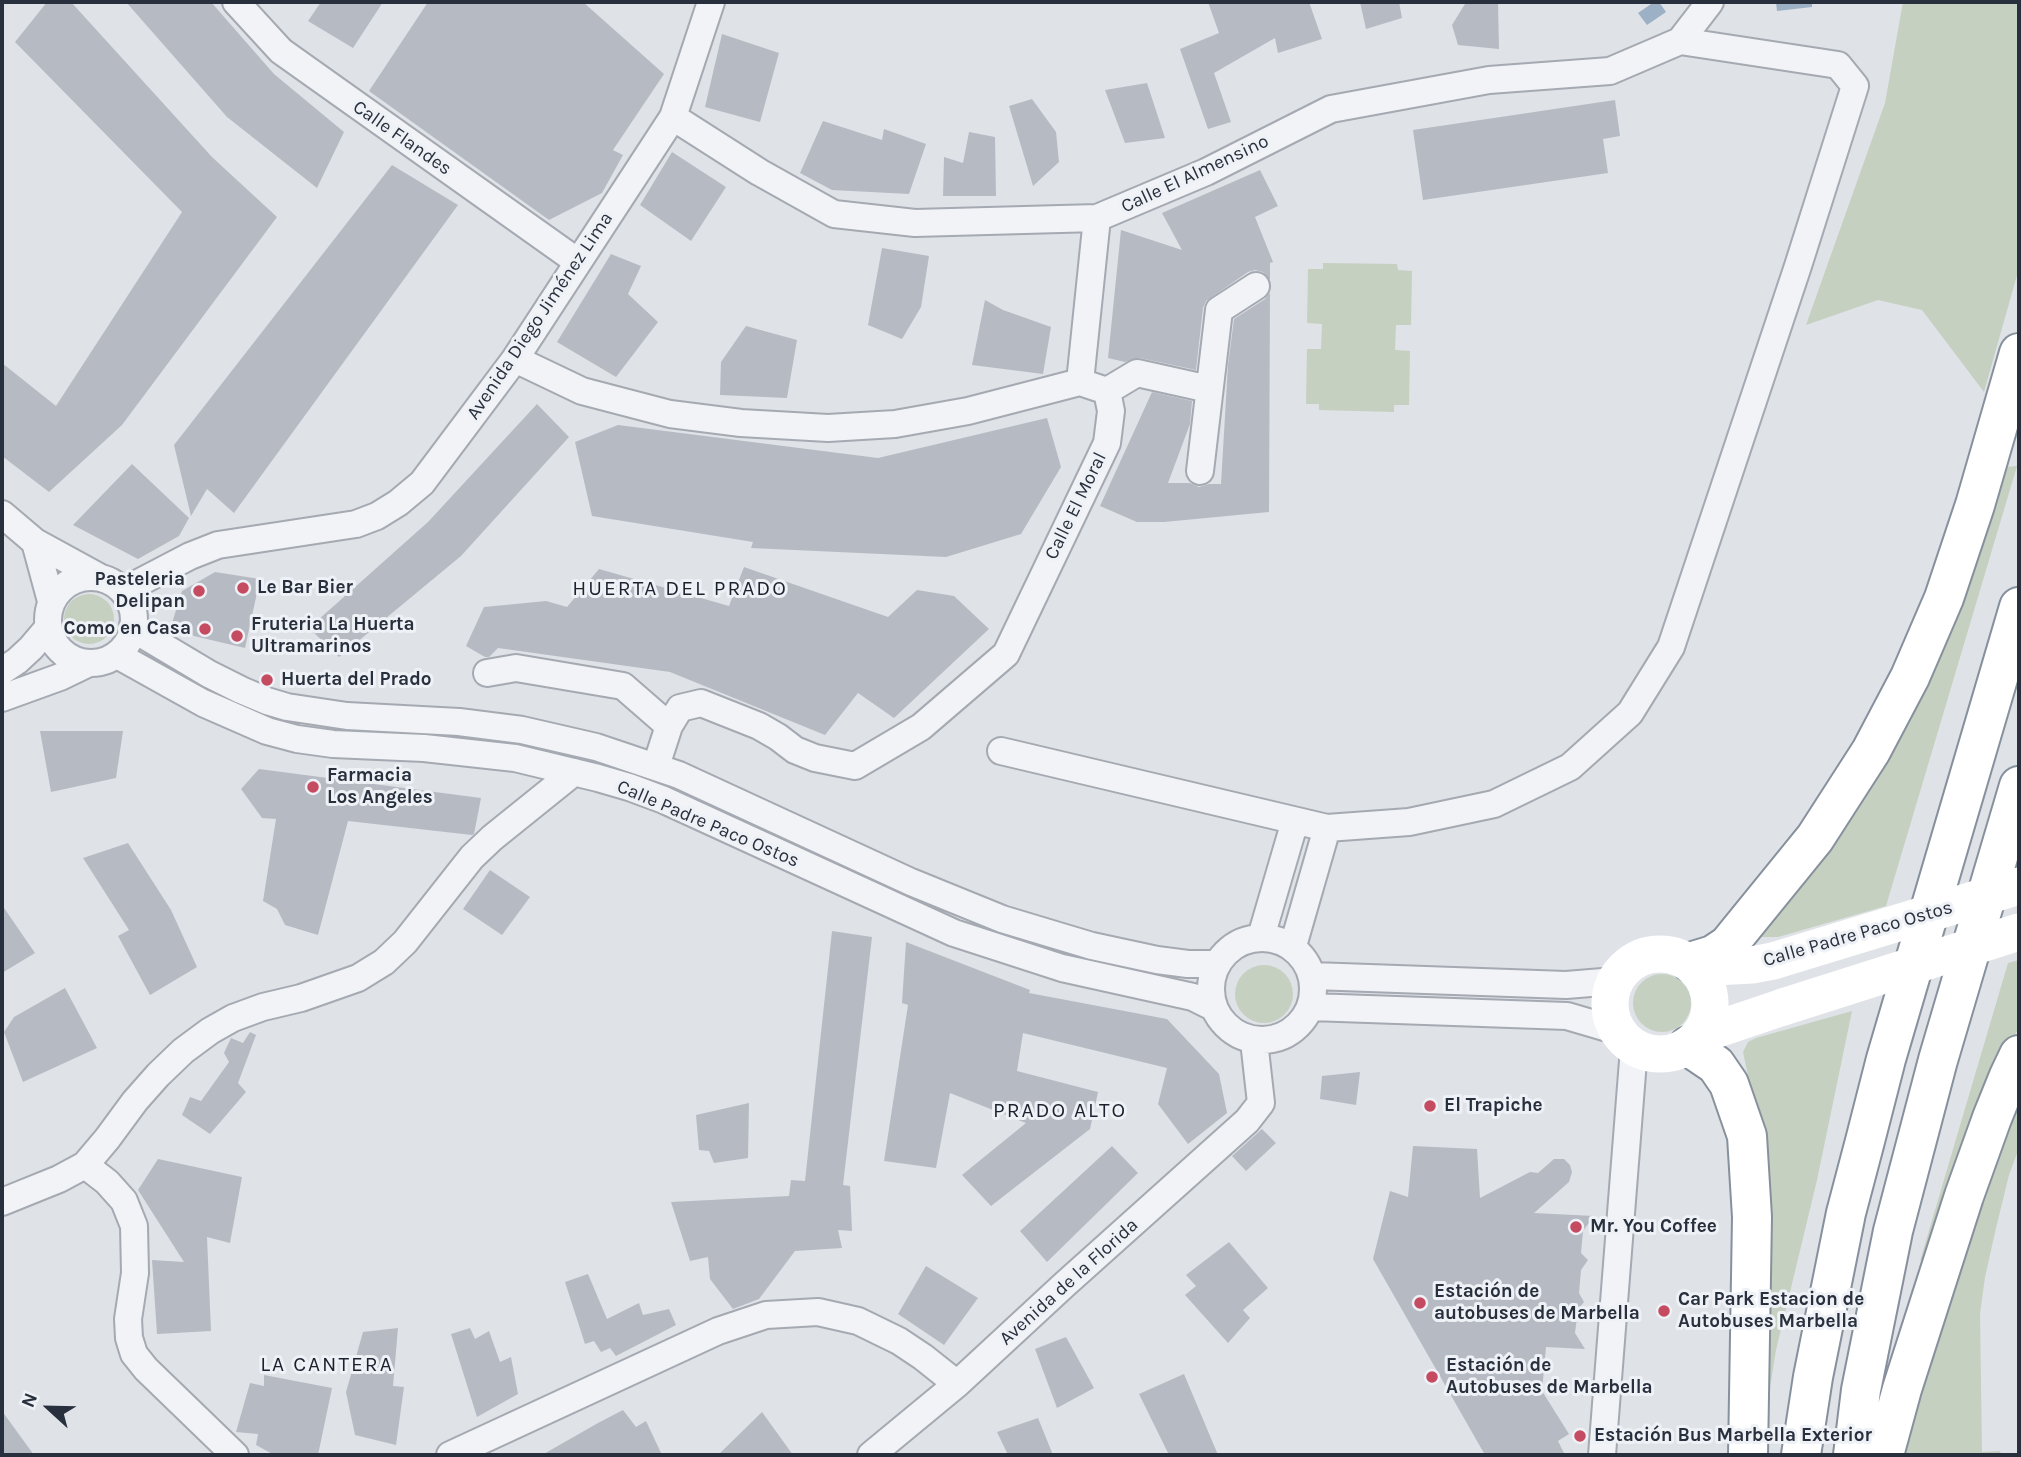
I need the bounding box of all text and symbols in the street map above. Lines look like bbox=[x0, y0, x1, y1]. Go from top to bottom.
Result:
street label: Calle Flandes bbox=[348, 96, 456, 180]
street label: Calle El Almensino bbox=[1118, 130, 1272, 218]
street label: Avenida Diego Jiménez Lima bbox=[462, 208, 618, 424]
street label: Calle El Moral bbox=[1040, 449, 1112, 563]
place label: Pasteleria Delipan bbox=[95, 569, 185, 613]
district label: HUERTA DEL PRADO bbox=[574, 576, 786, 602]
place label: Le Bar Bier bbox=[257, 577, 353, 599]
marker: Le Bar Bier bbox=[235, 580, 251, 596]
marker: Pasteleria Delipan bbox=[191, 583, 207, 599]
place label: Fruteria La Huerta Ultramarinos bbox=[251, 614, 415, 658]
place label: Como en Casa bbox=[64, 618, 191, 640]
marker: Como en Casa bbox=[197, 621, 213, 637]
marker: Fruteria La Huerta Ultramarinos bbox=[229, 628, 245, 644]
place label: Huerta del Prado bbox=[281, 669, 432, 691]
marker: Huerta del Prado bbox=[259, 672, 275, 688]
place label: Farmacia Los Angeles bbox=[327, 765, 433, 809]
street label: Calle Padre Paco Ostos bbox=[613, 775, 803, 873]
marker: Farmacia Los Angeles bbox=[305, 779, 321, 795]
street label: Calle Padre Paco Ostos bbox=[1761, 896, 1955, 972]
place label: El Trapiche bbox=[1444, 1095, 1543, 1117]
district label: PRADO ALTO bbox=[994, 1098, 1126, 1124]
marker: El Trapiche bbox=[1422, 1098, 1438, 1114]
street label: Avenida de la Florida bbox=[995, 1214, 1143, 1350]
place label: Mr. You Coffee bbox=[1590, 1216, 1717, 1238]
marker: Mr. You Coffee bbox=[1568, 1219, 1584, 1235]
place label: Estación de autobuses de Marbella bbox=[1434, 1281, 1640, 1325]
place label: Car Park Estacion de Autobuses Marbella bbox=[1678, 1289, 1864, 1333]
marker: Estación de autobuses de Marbella bbox=[1412, 1295, 1428, 1311]
marker: Car Park Estacion de Autobuses Marbella bbox=[1656, 1303, 1672, 1319]
district label: LA CANTERA bbox=[262, 1352, 392, 1378]
place label: Estación de Autobuses de Marbella bbox=[1446, 1355, 1653, 1399]
marker: Estación de Autobuses de Marbella bbox=[1424, 1369, 1440, 1385]
north arrow bbox=[14, 1373, 84, 1443]
text: N bbox=[17, 1390, 42, 1411]
place label: Estación Bus Marbella Exterior bbox=[1594, 1425, 1872, 1447]
marker: Estación Bus Marbella Exterior bbox=[1572, 1428, 1588, 1444]

